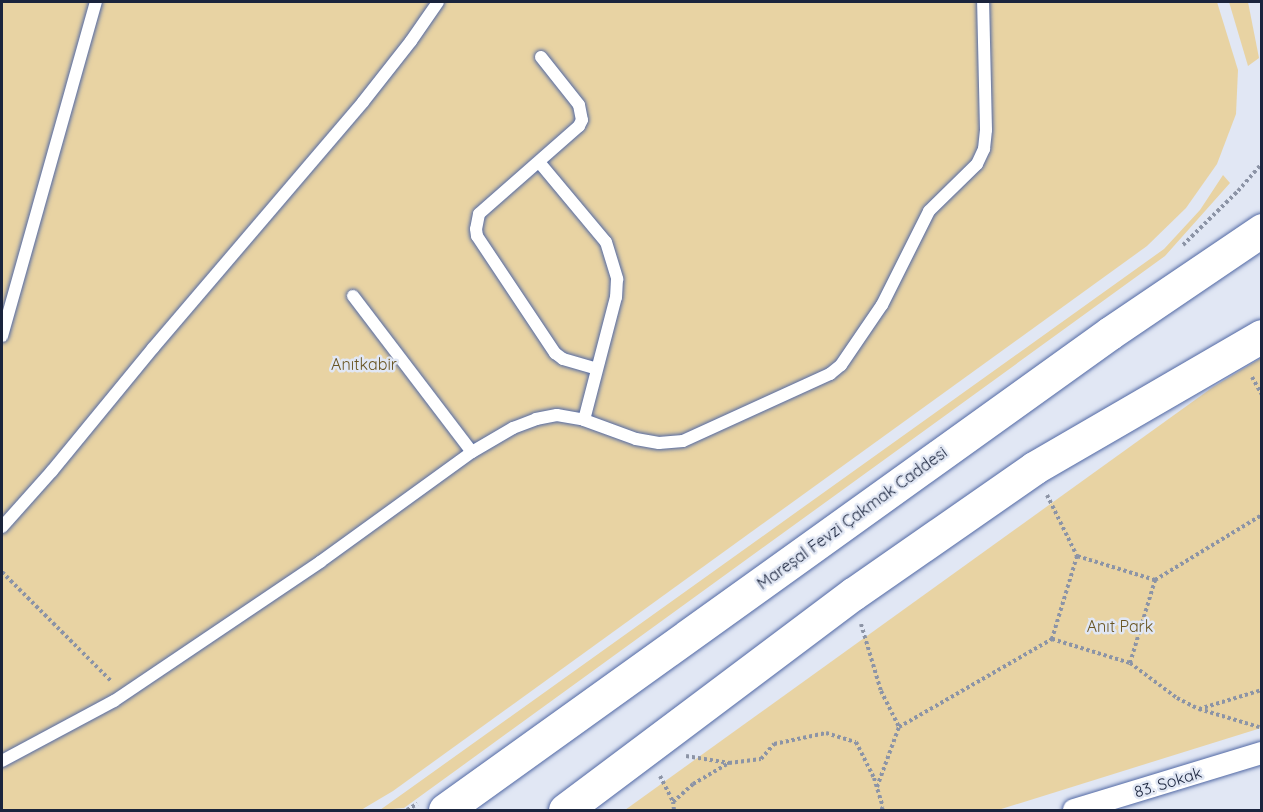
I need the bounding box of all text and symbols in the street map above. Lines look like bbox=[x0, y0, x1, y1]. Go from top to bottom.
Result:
park label: Anıtkabir bbox=[331, 354, 397, 374]
street label: Mareşal Fevzi Çakmak Caddesi bbox=[753, 443, 951, 593]
park label: Anıt Park bbox=[1087, 616, 1153, 636]
street label: 83. Sokak bbox=[1132, 763, 1204, 801]

